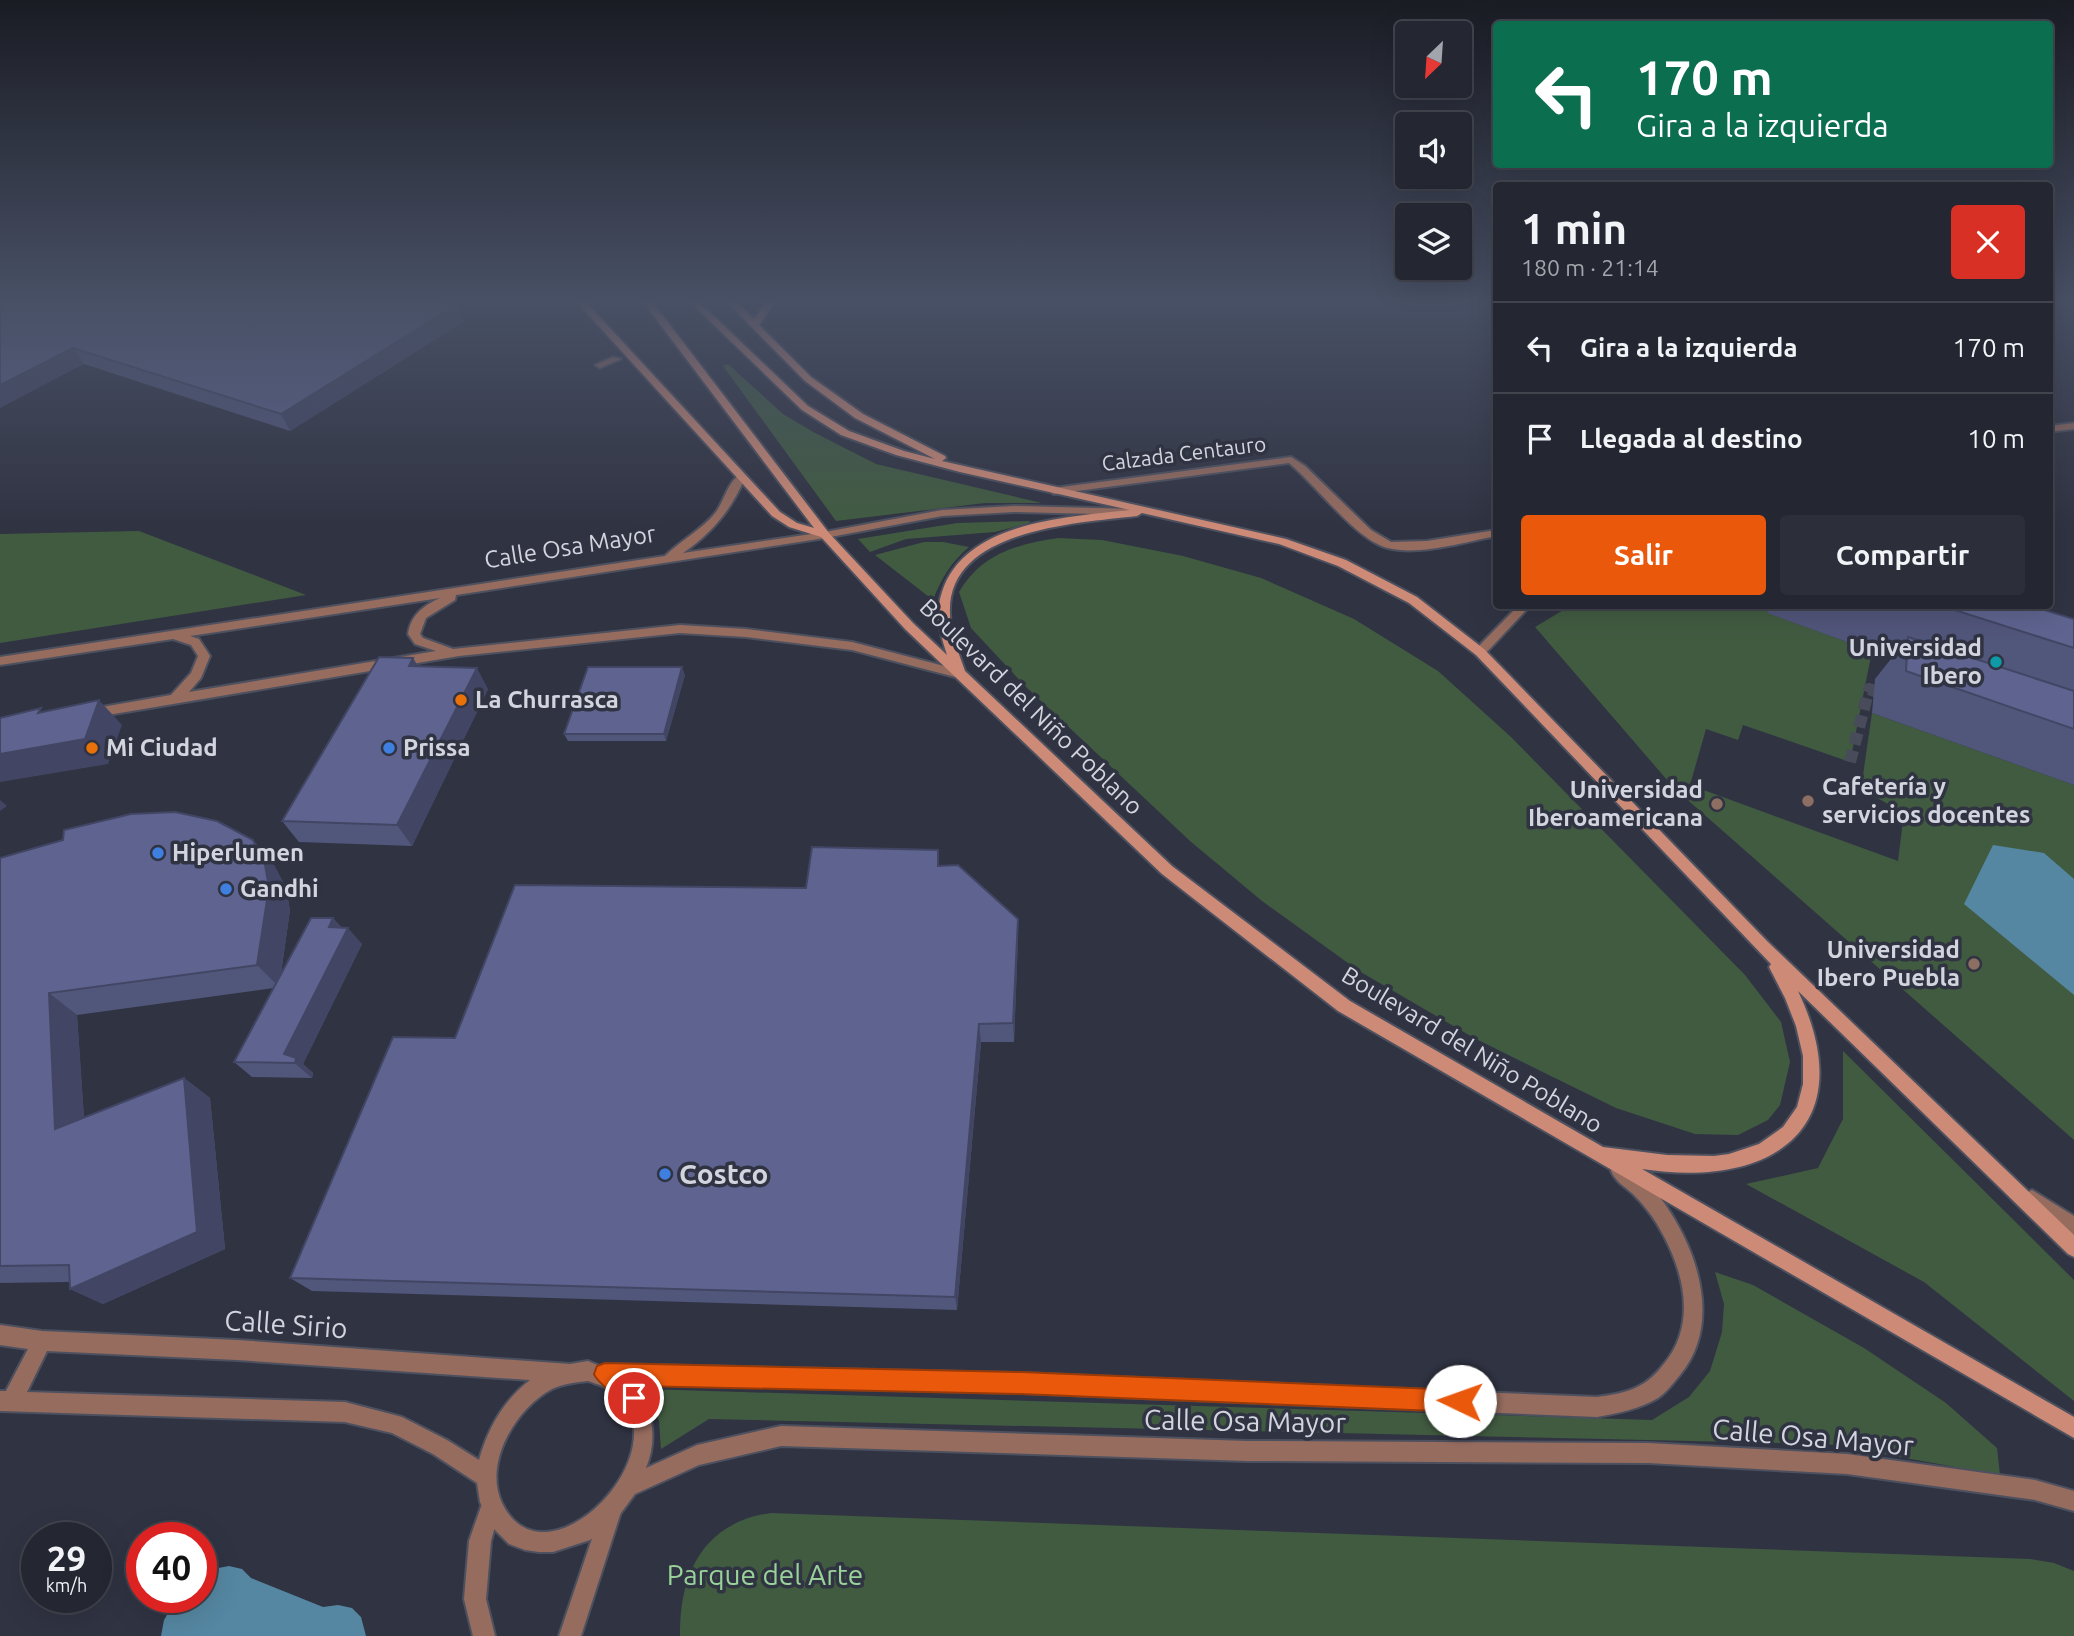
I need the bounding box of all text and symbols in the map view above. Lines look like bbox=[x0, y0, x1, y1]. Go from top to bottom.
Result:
north arrow bbox=[1395, 21, 1472, 98]
map controls bbox=[1395, 21, 1472, 280]
icon: left bbox=[1521, 49, 1612, 140]
text: 170 m bbox=[1636, 49, 1773, 104]
text: Gira a la izquierda bbox=[1636, 107, 1889, 143]
button: sound bbox=[1395, 112, 1472, 189]
button: layers bbox=[1395, 203, 1472, 280]
text: 1 min bbox=[1521, 205, 1627, 252]
button: close bbox=[1951, 205, 2025, 279]
text: 180 m · 21:14 bbox=[1521, 255, 1659, 280]
icon: left bbox=[1521, 329, 1559, 367]
text: Gira a la izquierda bbox=[1580, 333, 1798, 362]
text: 170 m bbox=[1953, 333, 2025, 362]
icon: arrive bbox=[1521, 420, 1559, 458]
text: Llegada al destino bbox=[1580, 424, 1803, 453]
text: 10 m bbox=[1967, 424, 2025, 453]
street label: Calzada Centauro bbox=[1100, 431, 1267, 475]
button: Salir bbox=[1521, 515, 1766, 595]
button: Compartir bbox=[1780, 515, 2025, 595]
street label: Calle Osa Mayor bbox=[482, 520, 658, 573]
street label: Boulevard del Niño Poblano bbox=[914, 593, 1148, 820]
place label: Universidad Ibero bbox=[1849, 634, 1982, 689]
marker: Universidad Ibero bbox=[1988, 654, 2004, 670]
place label: La Churrasca bbox=[475, 686, 619, 713]
marker: La Churrasca bbox=[453, 692, 469, 708]
place label: Mi Ciudad bbox=[106, 734, 218, 761]
place label: Prissa bbox=[403, 734, 470, 761]
marker: Mi Ciudad bbox=[84, 740, 100, 756]
marker: Prissa bbox=[381, 740, 397, 756]
place label: Cafetería y servicios docentes bbox=[1822, 773, 2030, 828]
place label: Universidad Iberoamericana bbox=[1528, 776, 1703, 831]
marker: Cafetería y servicios docentes bbox=[1800, 793, 1816, 809]
marker: Universidad Iberoamericana bbox=[1709, 796, 1725, 812]
place label: Hiperlumen bbox=[172, 839, 304, 866]
marker: Hiperlumen bbox=[150, 845, 166, 861]
place label: Gandhi bbox=[240, 875, 319, 902]
marker: Gandhi bbox=[218, 881, 234, 897]
place label: Universidad Ibero Puebla bbox=[1817, 936, 1960, 991]
marker: Universidad Ibero Puebla bbox=[1966, 956, 1982, 972]
street label: Boulevard del Niño Poblano bbox=[1337, 961, 1607, 1138]
place label: Costco bbox=[679, 1158, 768, 1189]
marker: Costco bbox=[657, 1166, 673, 1182]
street label: Calle Sirio bbox=[223, 1304, 349, 1343]
position arrow bbox=[1423, 1364, 1497, 1438]
pin bbox=[604, 1368, 664, 1428]
icon: arrive bbox=[615, 1379, 653, 1417]
street label: Calle Osa Mayor bbox=[1144, 1403, 1347, 1438]
street label: Calle Osa Mayor bbox=[1711, 1412, 1915, 1461]
speed limit sign: 40 bbox=[126, 1522, 217, 1613]
text: 29 bbox=[47, 1538, 86, 1578]
park label: Parque del Arte bbox=[667, 1559, 863, 1590]
text: km/h bbox=[46, 1575, 87, 1595]

